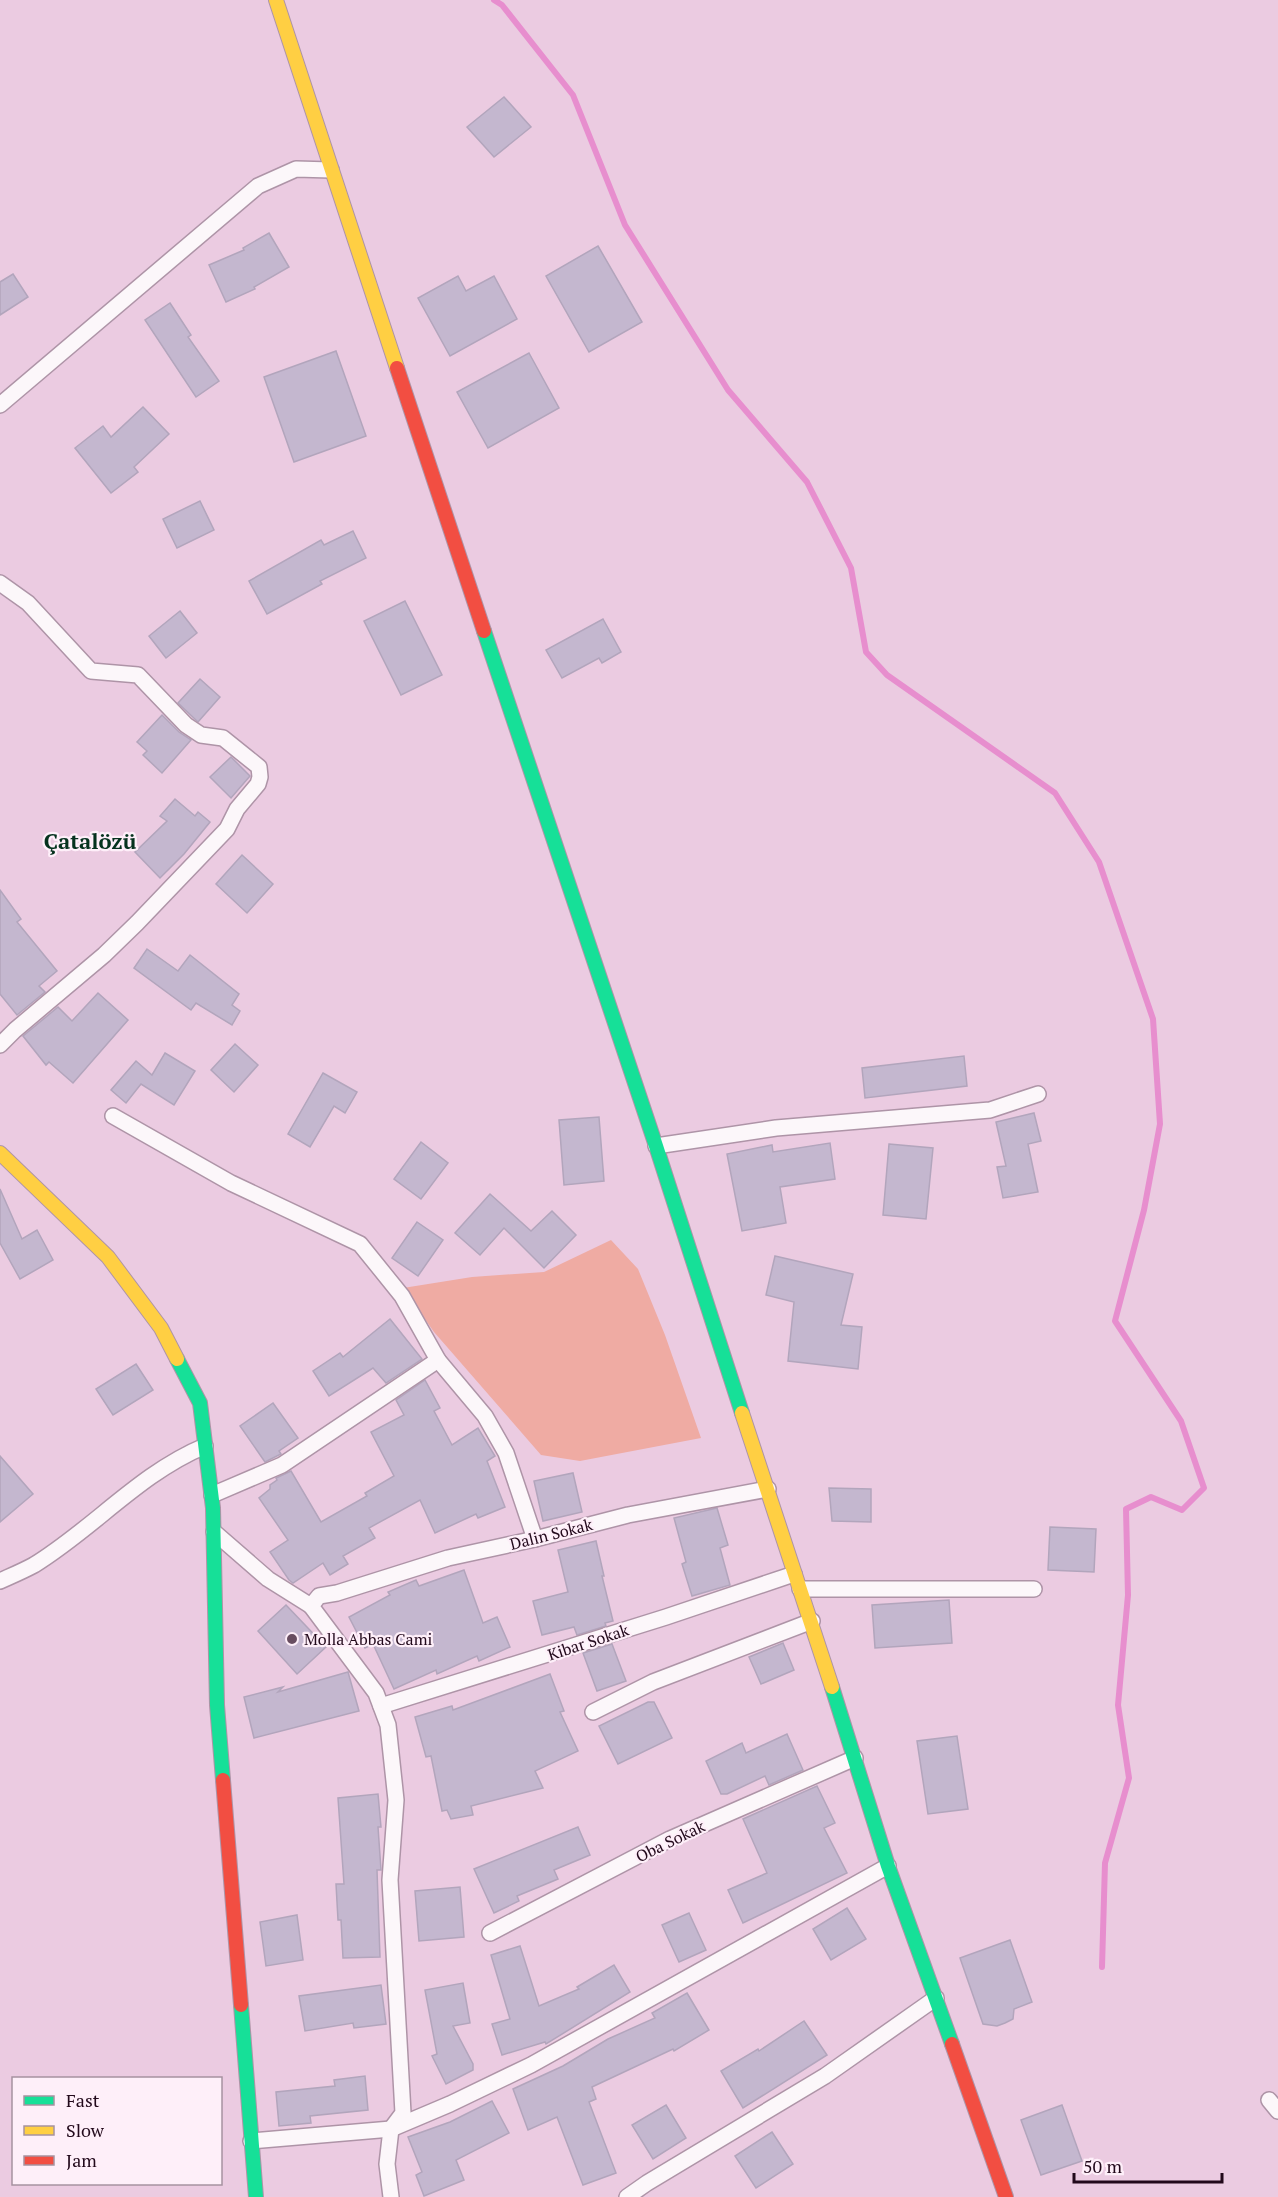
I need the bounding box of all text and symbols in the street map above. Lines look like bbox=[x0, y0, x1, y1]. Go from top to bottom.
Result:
district label: Çatalözü bbox=[44, 826, 137, 855]
street label: Dalin Sokak bbox=[507, 1513, 595, 1555]
street label: Kibar Sokak bbox=[545, 1618, 632, 1665]
place label: Molla Abbas Cami bbox=[304, 1628, 432, 1650]
marker: Molla Abbas Cami bbox=[285, 1632, 299, 1646]
street label: Oba Sokak bbox=[632, 1814, 709, 1867]
legend bbox=[12, 2077, 222, 2185]
text: Fast bbox=[66, 2088, 100, 2112]
text: Slow bbox=[66, 2118, 105, 2142]
scale bar bbox=[1074, 2146, 1222, 2184]
text: Jam bbox=[66, 2148, 97, 2172]
text: 50 m bbox=[1083, 2154, 1123, 2178]

